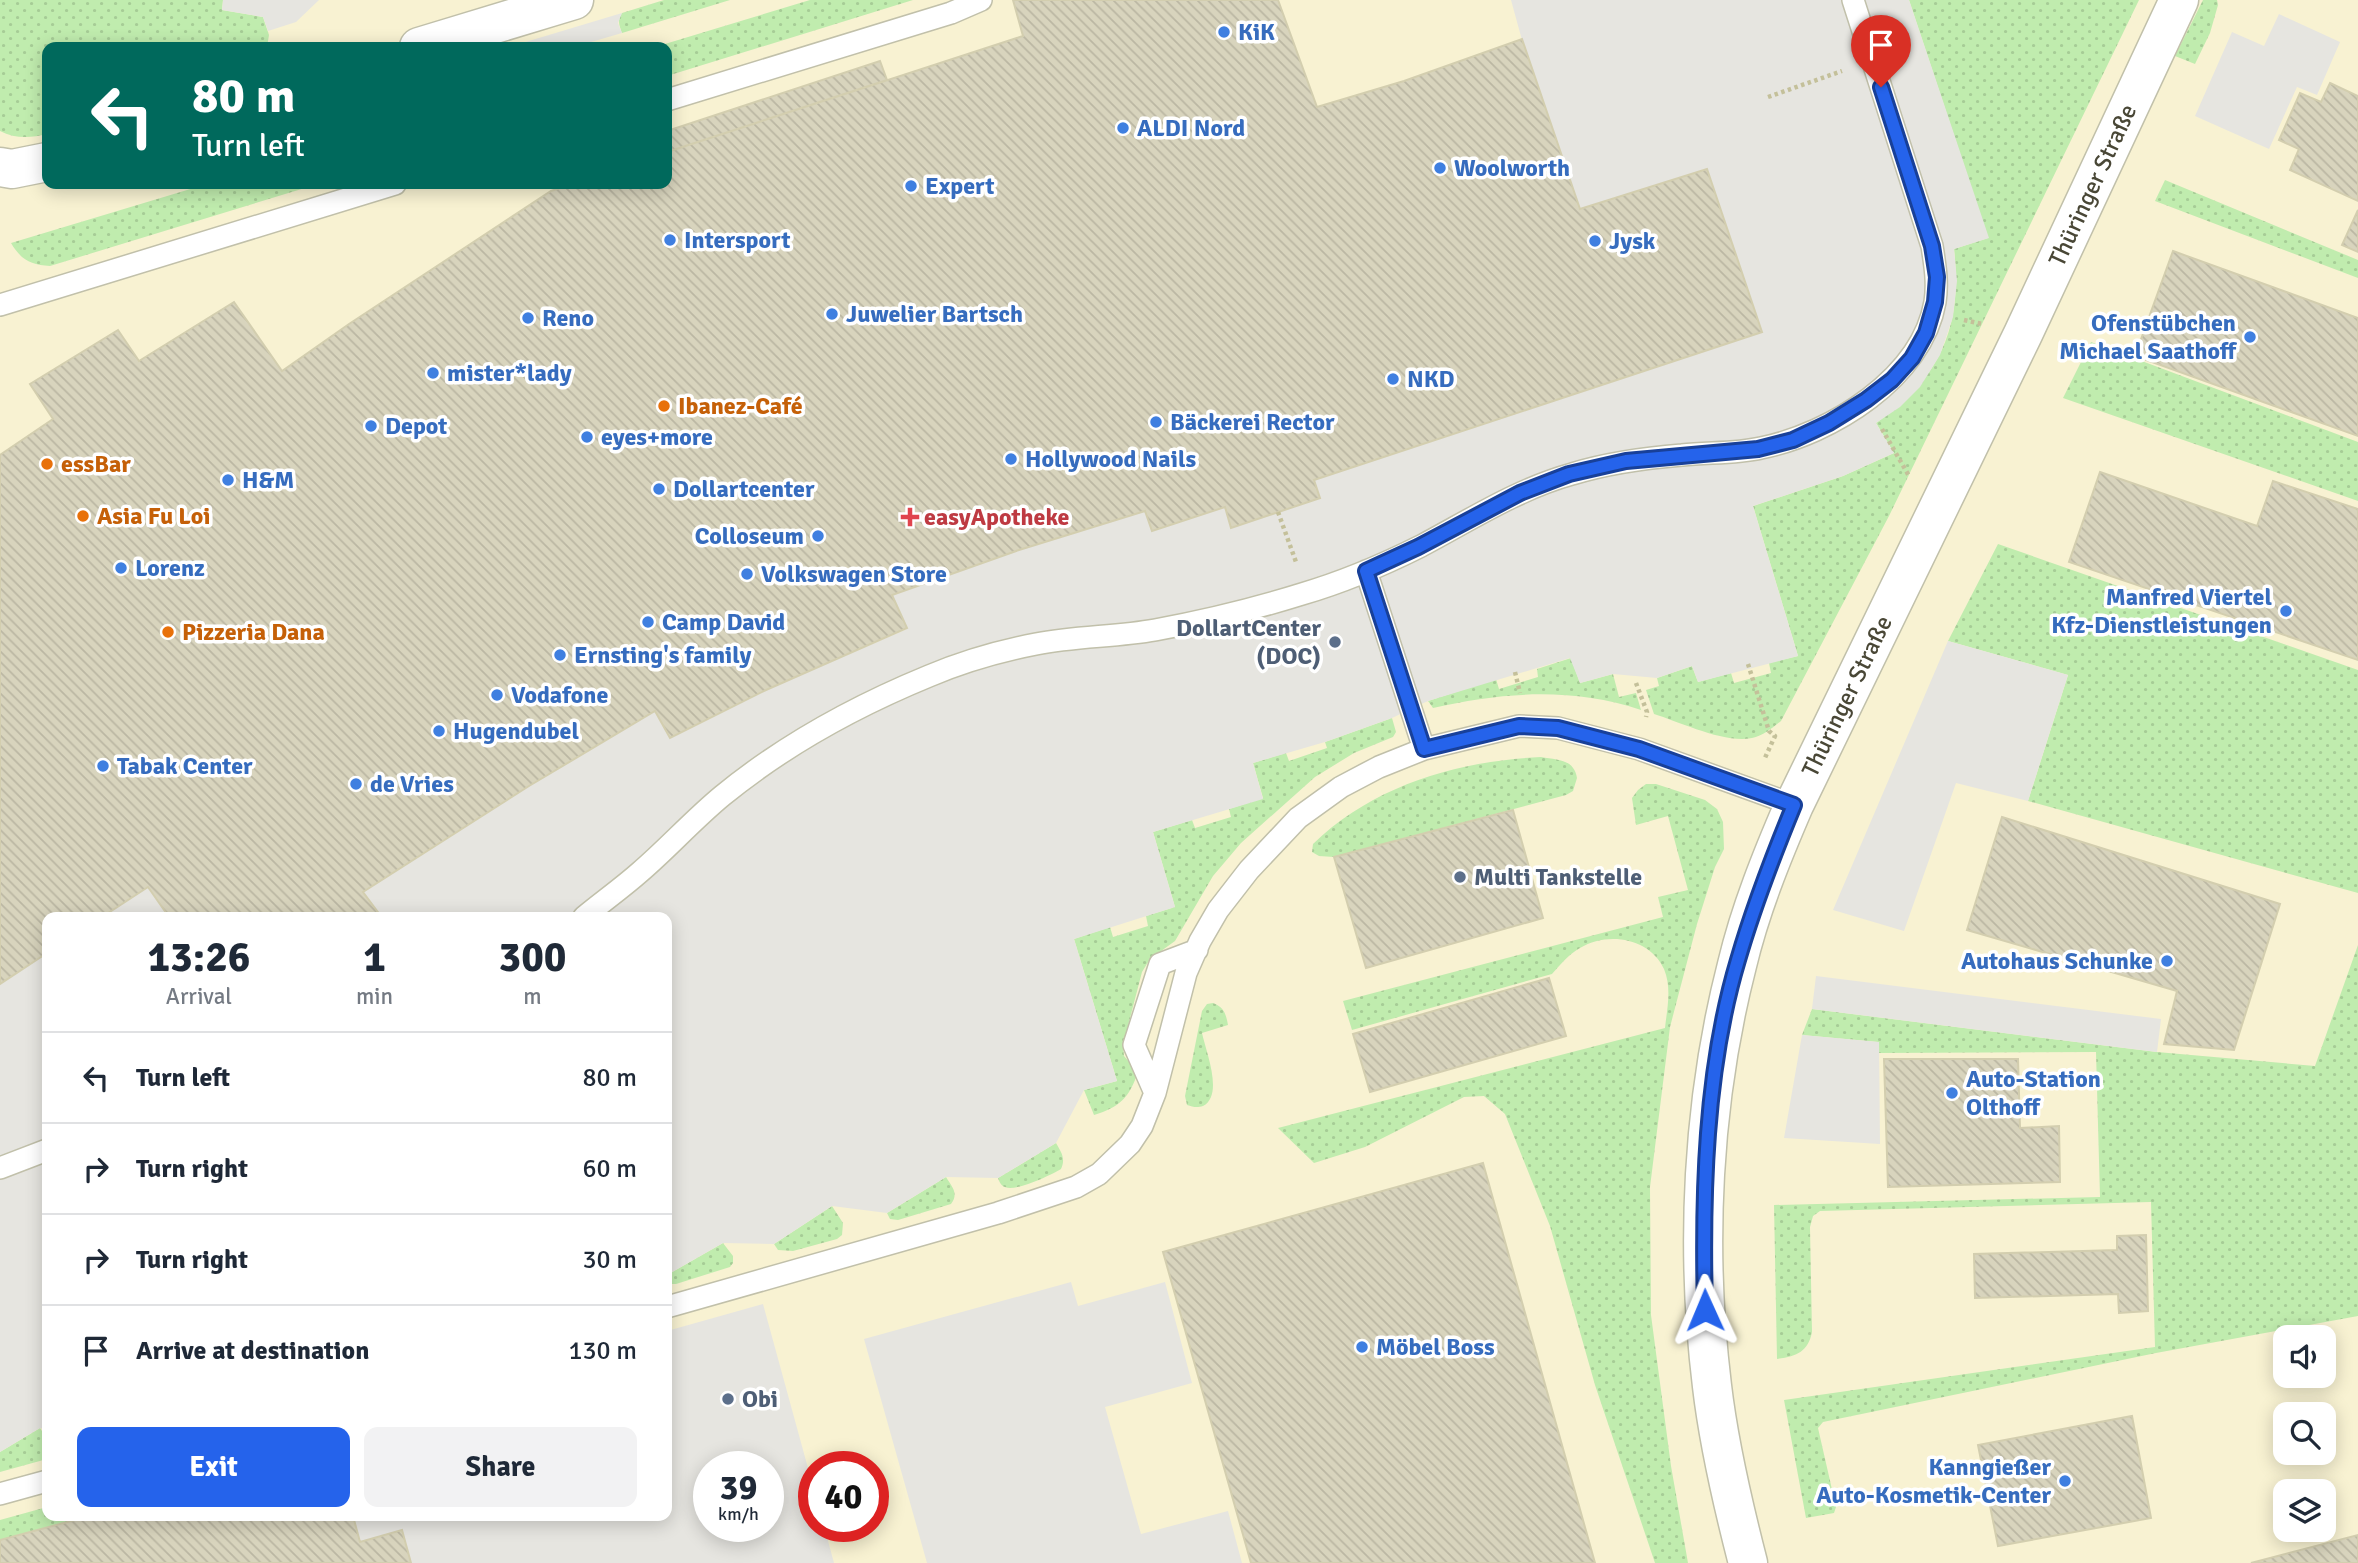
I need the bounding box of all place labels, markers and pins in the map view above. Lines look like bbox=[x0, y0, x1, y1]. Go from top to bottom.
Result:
pin bbox=[1851, 15, 1911, 87]
place label: KiK bbox=[1238, 17, 1275, 47]
marker: KiK bbox=[1216, 24, 1232, 40]
place label: ALDI Nord bbox=[1137, 113, 1245, 143]
marker: ALDI Nord bbox=[1115, 120, 1131, 136]
place label: Woolworth bbox=[1454, 153, 1570, 183]
marker: Woolworth bbox=[1432, 160, 1448, 176]
place label: Expert bbox=[925, 171, 995, 201]
marker: Expert bbox=[903, 178, 919, 194]
place label: Intersport bbox=[684, 225, 790, 255]
place label: Jysk bbox=[1609, 226, 1656, 256]
marker: Intersport bbox=[662, 232, 678, 248]
marker: Jysk bbox=[1587, 233, 1603, 249]
place label: Juwelier Bartsch bbox=[846, 299, 1023, 329]
place label: Reno bbox=[542, 303, 594, 333]
marker: Juwelier Bartsch bbox=[824, 306, 840, 322]
place label: Ofenstübchen Michael Saathoff bbox=[2059, 308, 2238, 366]
marker: Reno bbox=[520, 310, 536, 326]
marker: Ofenstübchen Michael Saathoff bbox=[2242, 329, 2258, 345]
place label: mister*lady bbox=[447, 358, 572, 388]
place label: NKD bbox=[1407, 364, 1455, 394]
marker: mister*lady bbox=[425, 365, 441, 381]
marker: NKD bbox=[1385, 371, 1401, 387]
place label: Ibanez-Café bbox=[678, 391, 803, 421]
marker: Ibanez-Café bbox=[656, 398, 672, 414]
place label: Bäckerei Rector bbox=[1170, 407, 1335, 437]
place label: Depot bbox=[385, 411, 447, 441]
marker: Bäckerei Rector bbox=[1148, 414, 1164, 430]
marker: Depot bbox=[363, 418, 379, 434]
place label: eyes+more bbox=[601, 422, 713, 452]
marker: eyes+more bbox=[579, 429, 595, 445]
place label: Hollywood Nails bbox=[1025, 444, 1196, 474]
place label: essBar bbox=[61, 449, 131, 479]
marker: Hollywood Nails bbox=[1003, 451, 1019, 467]
marker: essBar bbox=[39, 456, 55, 472]
place label: H&M bbox=[242, 465, 294, 495]
marker: H&M bbox=[220, 472, 236, 488]
place label: Dollartcenter bbox=[673, 474, 815, 504]
marker: Dollartcenter bbox=[651, 481, 667, 497]
place label: Asia Fu Loi bbox=[97, 501, 210, 531]
place label: easyApotheke bbox=[924, 502, 1070, 532]
marker: Asia Fu Loi bbox=[75, 508, 91, 524]
marker: easyApotheke bbox=[902, 509, 918, 525]
place label: Colloseum bbox=[695, 521, 804, 551]
marker: Colloseum bbox=[810, 528, 826, 544]
place label: Lorenz bbox=[135, 553, 205, 583]
place label: Volkswagen Store bbox=[761, 559, 947, 589]
marker: Lorenz bbox=[113, 560, 129, 576]
marker: Volkswagen Store bbox=[739, 566, 755, 582]
place label: Manfred Viertel Kfz-Dienstleistungen bbox=[2051, 582, 2272, 640]
marker: Manfred Viertel Kfz-Dienstleistungen bbox=[2278, 603, 2294, 619]
place label: Camp David bbox=[662, 607, 785, 637]
place label: DollartCenter (DOC) bbox=[1176, 613, 1321, 671]
marker: Camp David bbox=[640, 614, 656, 630]
place label: Pizzeria Dana bbox=[182, 617, 325, 647]
marker: Pizzeria Dana bbox=[160, 624, 176, 640]
marker: DollartCenter (DOC) bbox=[1327, 634, 1343, 650]
place label: Ernsting's family bbox=[574, 640, 751, 670]
marker: Ernsting's family bbox=[552, 647, 568, 663]
place label: Vodafone bbox=[511, 680, 608, 710]
marker: Vodafone bbox=[489, 687, 505, 703]
place label: Hugendubel bbox=[453, 716, 579, 746]
marker: Hugendubel bbox=[431, 723, 447, 739]
place label: Tabak Center bbox=[117, 751, 253, 781]
marker: Tabak Center bbox=[95, 758, 111, 774]
place label: de Vries bbox=[370, 769, 454, 799]
marker: de Vries bbox=[348, 776, 364, 792]
place label: Multi Tankstelle bbox=[1474, 862, 1642, 892]
marker: Multi Tankstelle bbox=[1452, 869, 1468, 885]
place label: Autohaus Schunke bbox=[1961, 946, 2153, 976]
marker: Autohaus Schunke bbox=[2159, 953, 2175, 969]
place label: Auto-Station Olthoff bbox=[1966, 1064, 2101, 1122]
marker: Auto-Station Olthoff bbox=[1944, 1085, 1960, 1101]
place label: Möbel Boss bbox=[1376, 1332, 1495, 1362]
marker: Möbel Boss bbox=[1354, 1339, 1370, 1355]
place label: Obi bbox=[742, 1384, 778, 1414]
marker: Obi bbox=[720, 1391, 736, 1407]
place label: Kanngießer Auto-Kosmetik-Center bbox=[1816, 1452, 2051, 1510]
marker: Kanngießer Auto-Kosmetik-Center bbox=[2057, 1473, 2073, 1489]

